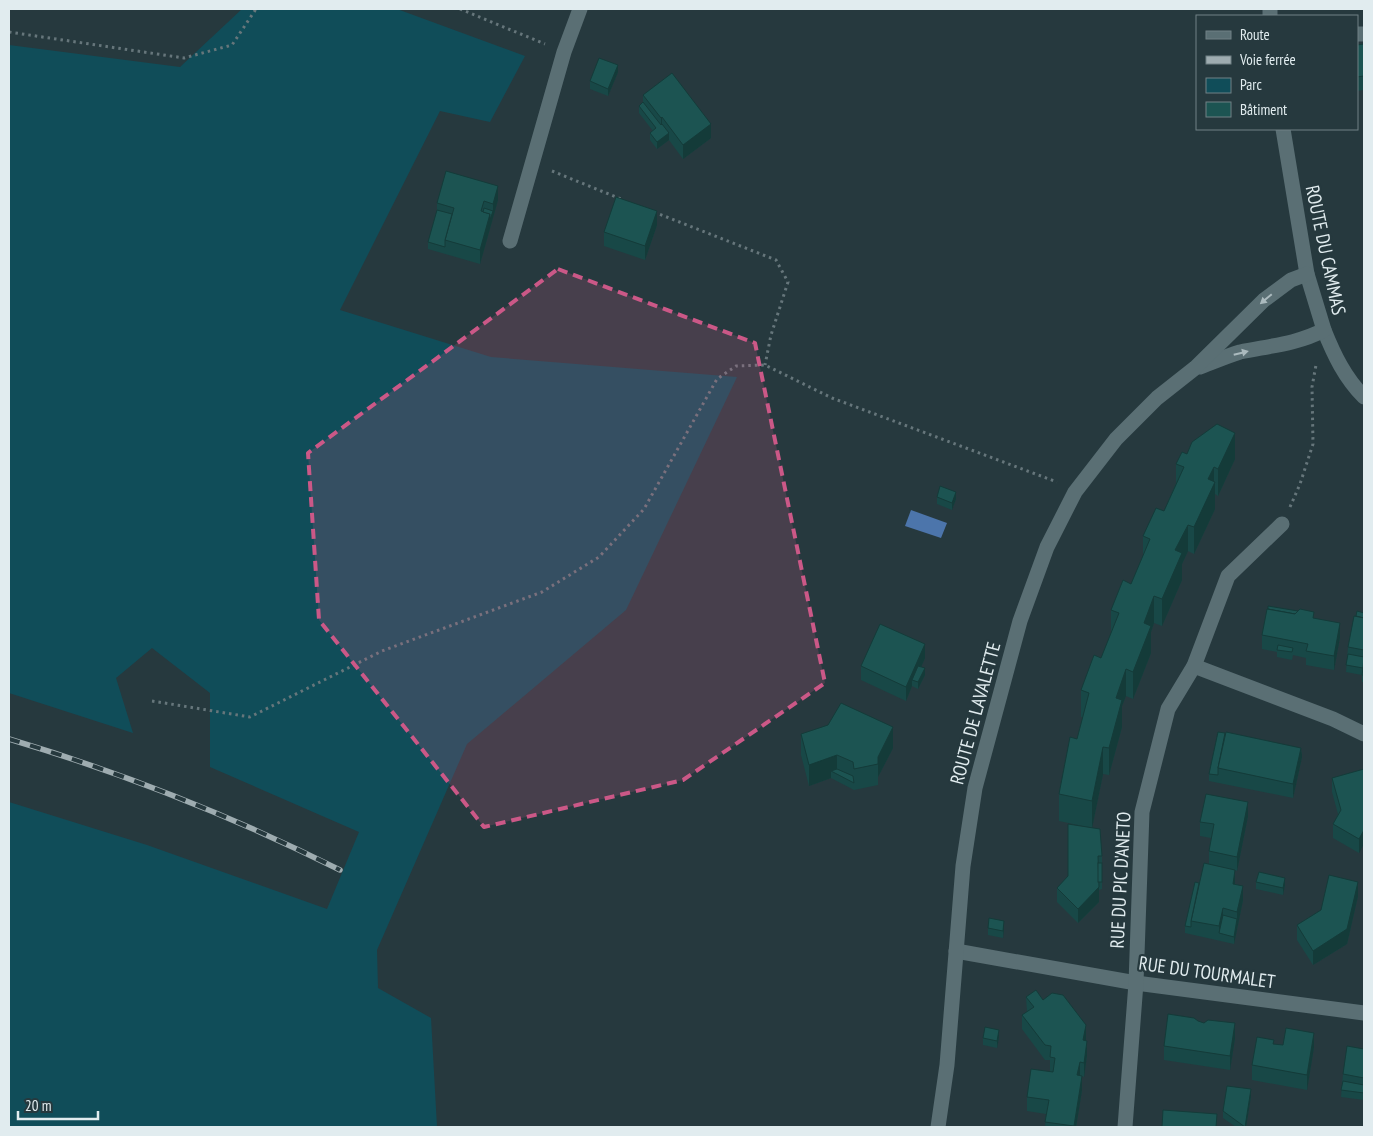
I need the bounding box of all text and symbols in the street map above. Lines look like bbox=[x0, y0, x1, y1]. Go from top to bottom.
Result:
legend bbox=[1196, 15, 1358, 130]
text: Route bbox=[1240, 25, 1270, 44]
text: Voie ferrée bbox=[1239, 50, 1296, 69]
text: Parc bbox=[1240, 75, 1262, 94]
text: Bâtiment bbox=[1240, 100, 1287, 119]
street label: ROUTE DU CAMMAS bbox=[1301, 183, 1351, 317]
one-way arrow bbox=[1260, 294, 1273, 305]
one-way arrow bbox=[1233, 349, 1248, 357]
street label: ROUTE DE LAVALETTE bbox=[944, 639, 1006, 787]
street label: RUE DU PIC D'ANETO bbox=[1104, 811, 1136, 949]
street label: RUE DU TOURMALET bbox=[1137, 951, 1277, 994]
scale bar bbox=[18, 1088, 98, 1120]
text: 20 m bbox=[25, 1096, 51, 1115]

